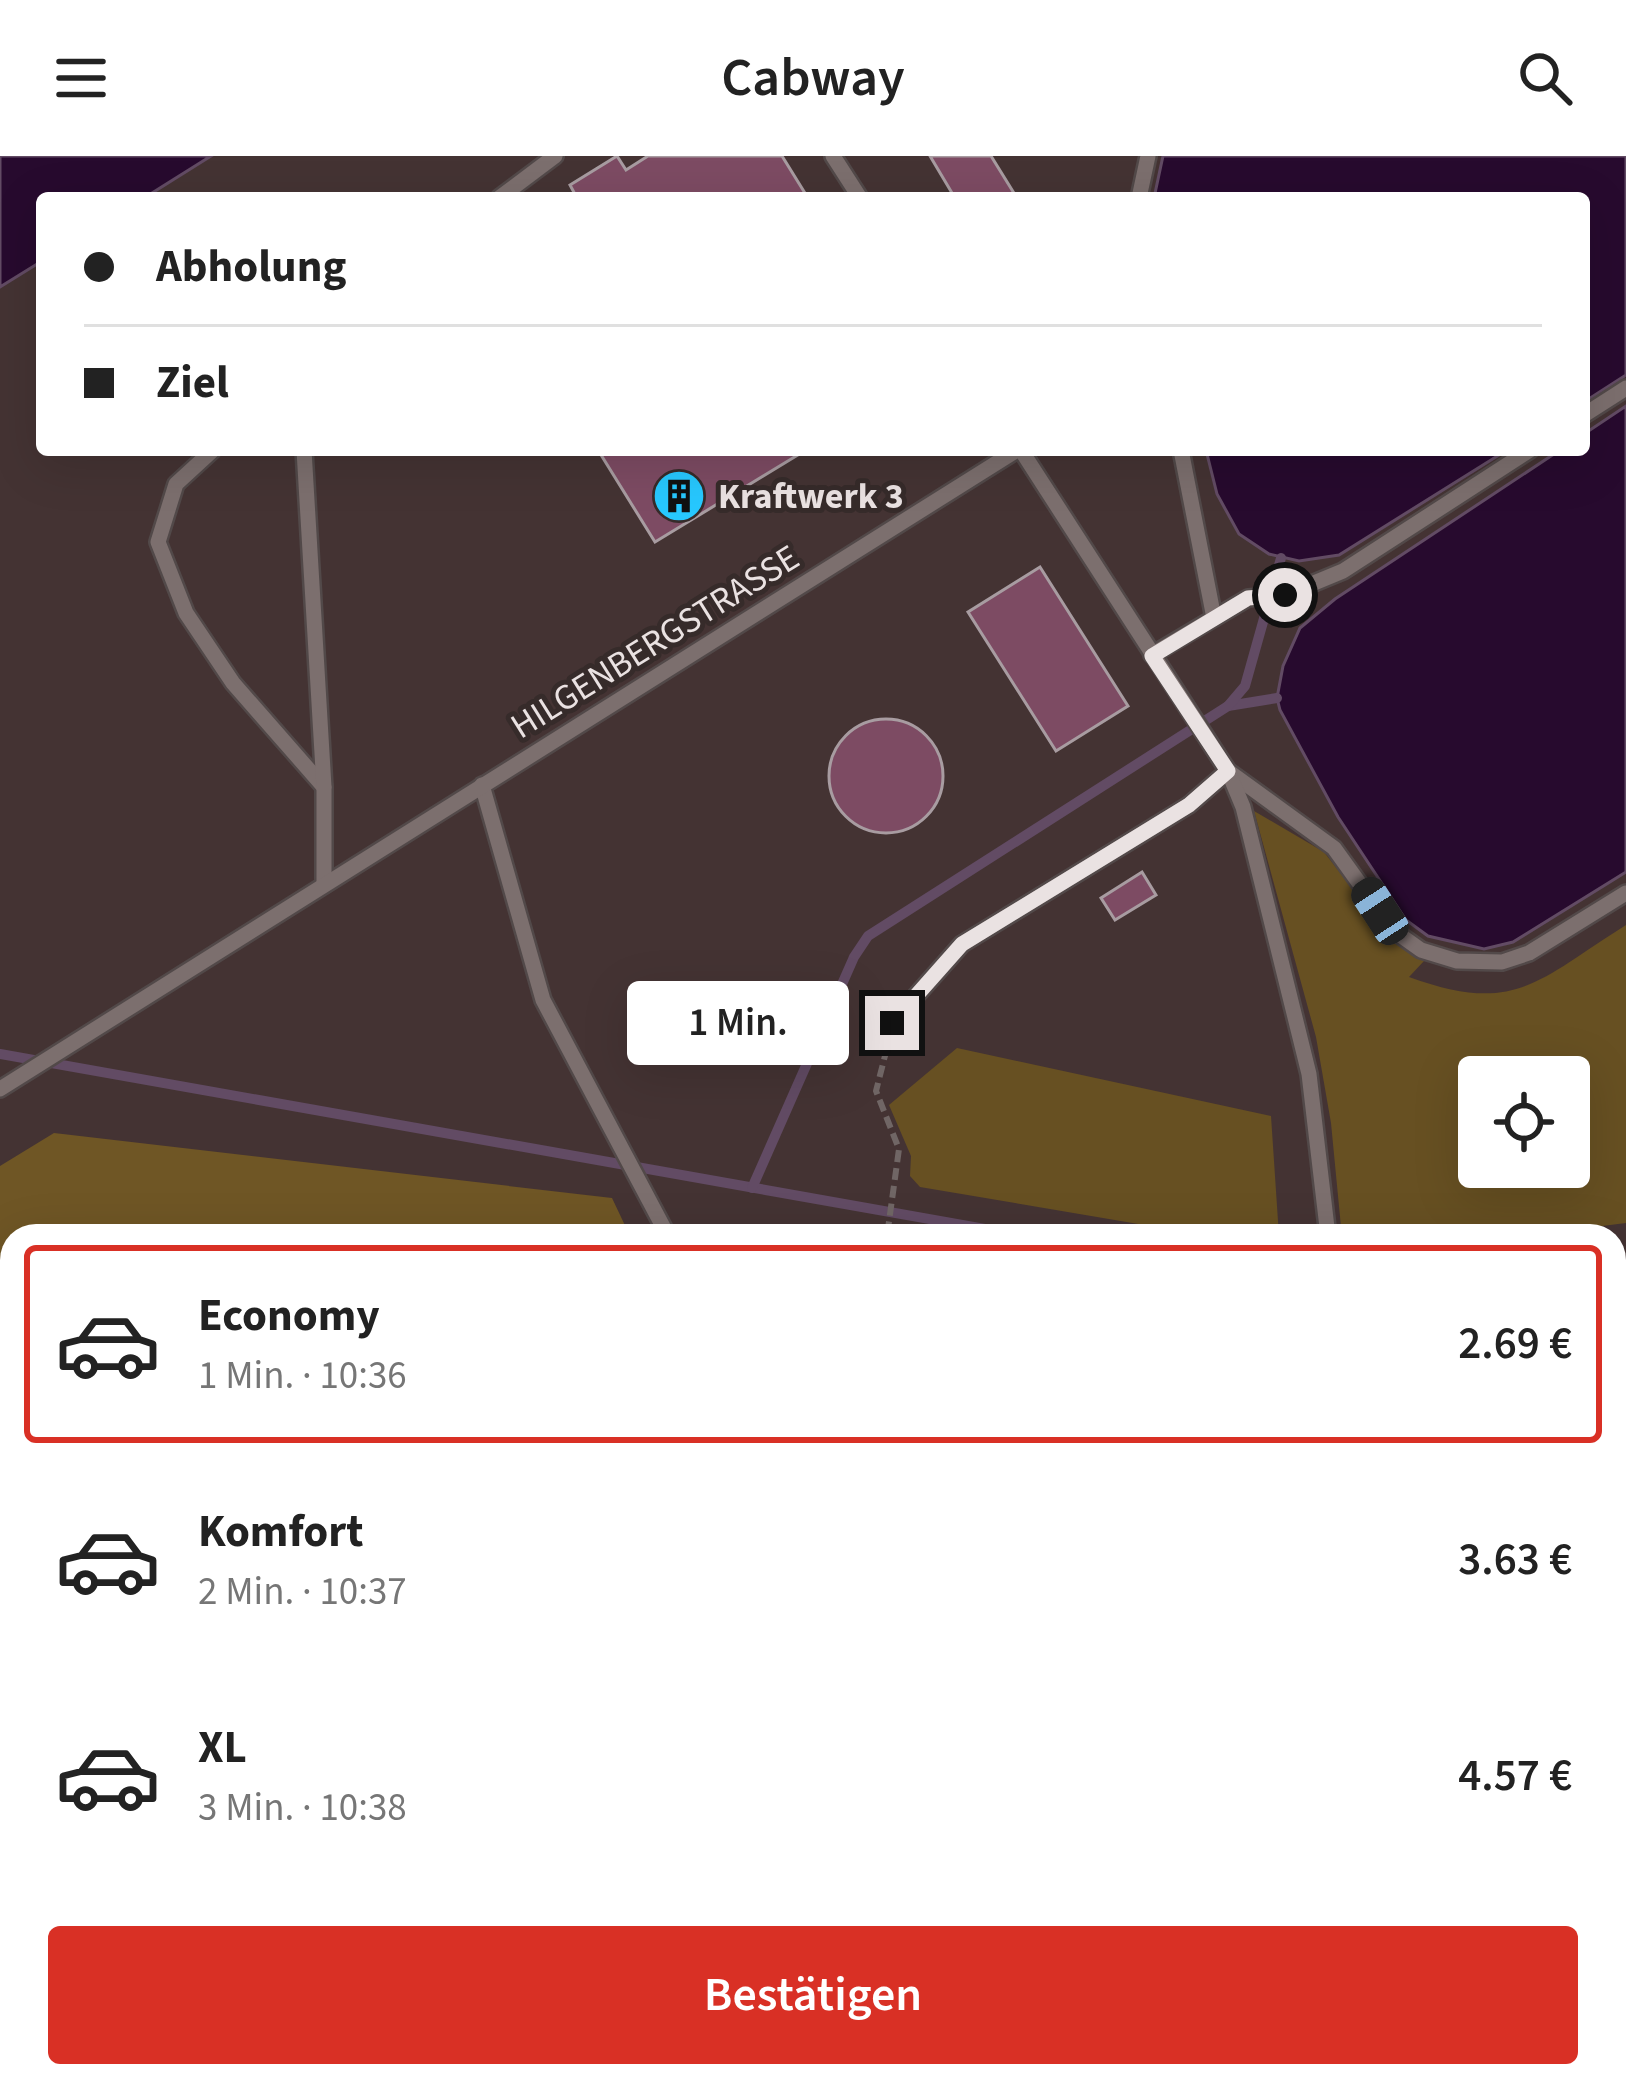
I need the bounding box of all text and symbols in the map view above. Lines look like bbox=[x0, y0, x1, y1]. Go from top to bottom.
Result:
text: Cabway bbox=[721, 40, 905, 117]
icon: menu bbox=[48, 45, 114, 111]
icon: search bbox=[1512, 45, 1578, 111]
text: Abholung bbox=[156, 235, 346, 299]
text: Ziel bbox=[156, 351, 229, 415]
building icon: Kraftwerk 3 bbox=[651, 468, 707, 524]
place label: Kraftwerk 3 bbox=[718, 471, 904, 522]
street label: HILGENBERGSTRASSE bbox=[501, 533, 809, 751]
route start bbox=[1258, 568, 1312, 622]
car bbox=[1345, 871, 1415, 951]
callout: 1 Min. bbox=[628, 981, 850, 1065]
text: 1 Min. bbox=[688, 995, 788, 1051]
route end bbox=[865, 996, 919, 1050]
map controls bbox=[1458, 1056, 1590, 1188]
button: locate bbox=[1458, 1056, 1590, 1188]
text: Economy bbox=[198, 1284, 380, 1348]
icon: car bbox=[54, 1290, 162, 1398]
text: 2.69 € bbox=[1458, 1312, 1572, 1376]
text: 1 Min. · 10:36 bbox=[198, 1348, 407, 1404]
text: Komfort bbox=[198, 1500, 363, 1564]
icon: car bbox=[54, 1506, 162, 1614]
text: 3.63 € bbox=[1458, 1528, 1572, 1592]
text: 2 Min. · 10:37 bbox=[198, 1564, 407, 1620]
text: XL bbox=[198, 1716, 247, 1780]
icon: car bbox=[54, 1722, 162, 1830]
text: 4.57 € bbox=[1458, 1744, 1572, 1808]
text: 3 Min. · 10:38 bbox=[198, 1780, 407, 1836]
button: Bestätigen bbox=[48, 1926, 1578, 2064]

